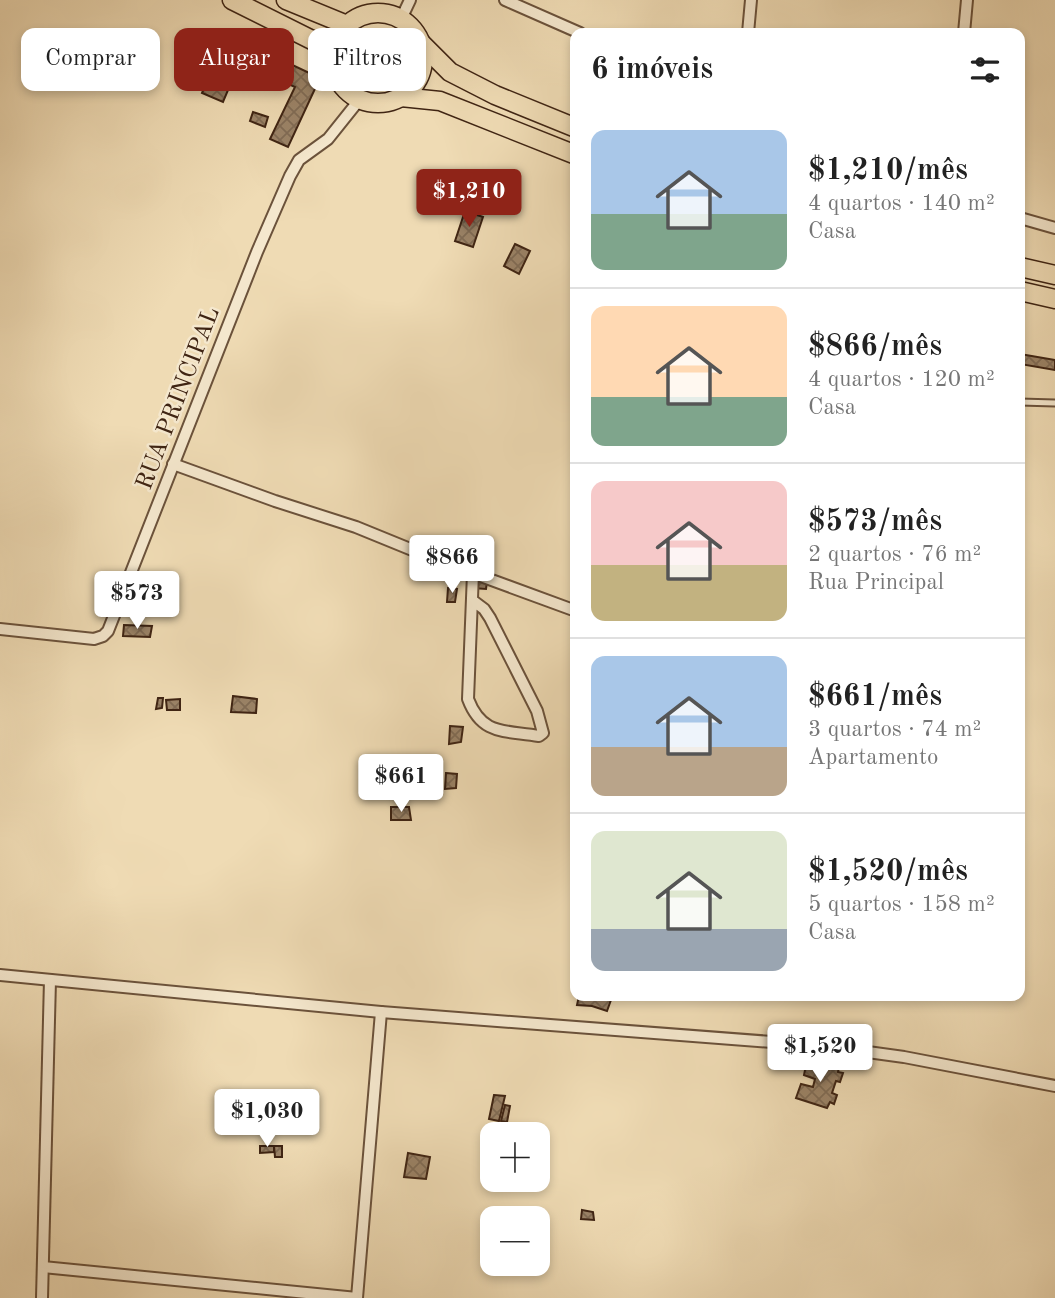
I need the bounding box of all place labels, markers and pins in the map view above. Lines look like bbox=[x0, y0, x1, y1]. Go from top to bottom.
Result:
pin: $1,210 bbox=[412, 170, 526, 229]
pin: $866 bbox=[411, 536, 493, 595]
pin: $573 bbox=[96, 572, 178, 631]
pin: $661 bbox=[360, 754, 442, 814]
pin: $1,520 bbox=[763, 1024, 877, 1084]
pin: $1,030 bbox=[210, 1090, 324, 1149]

